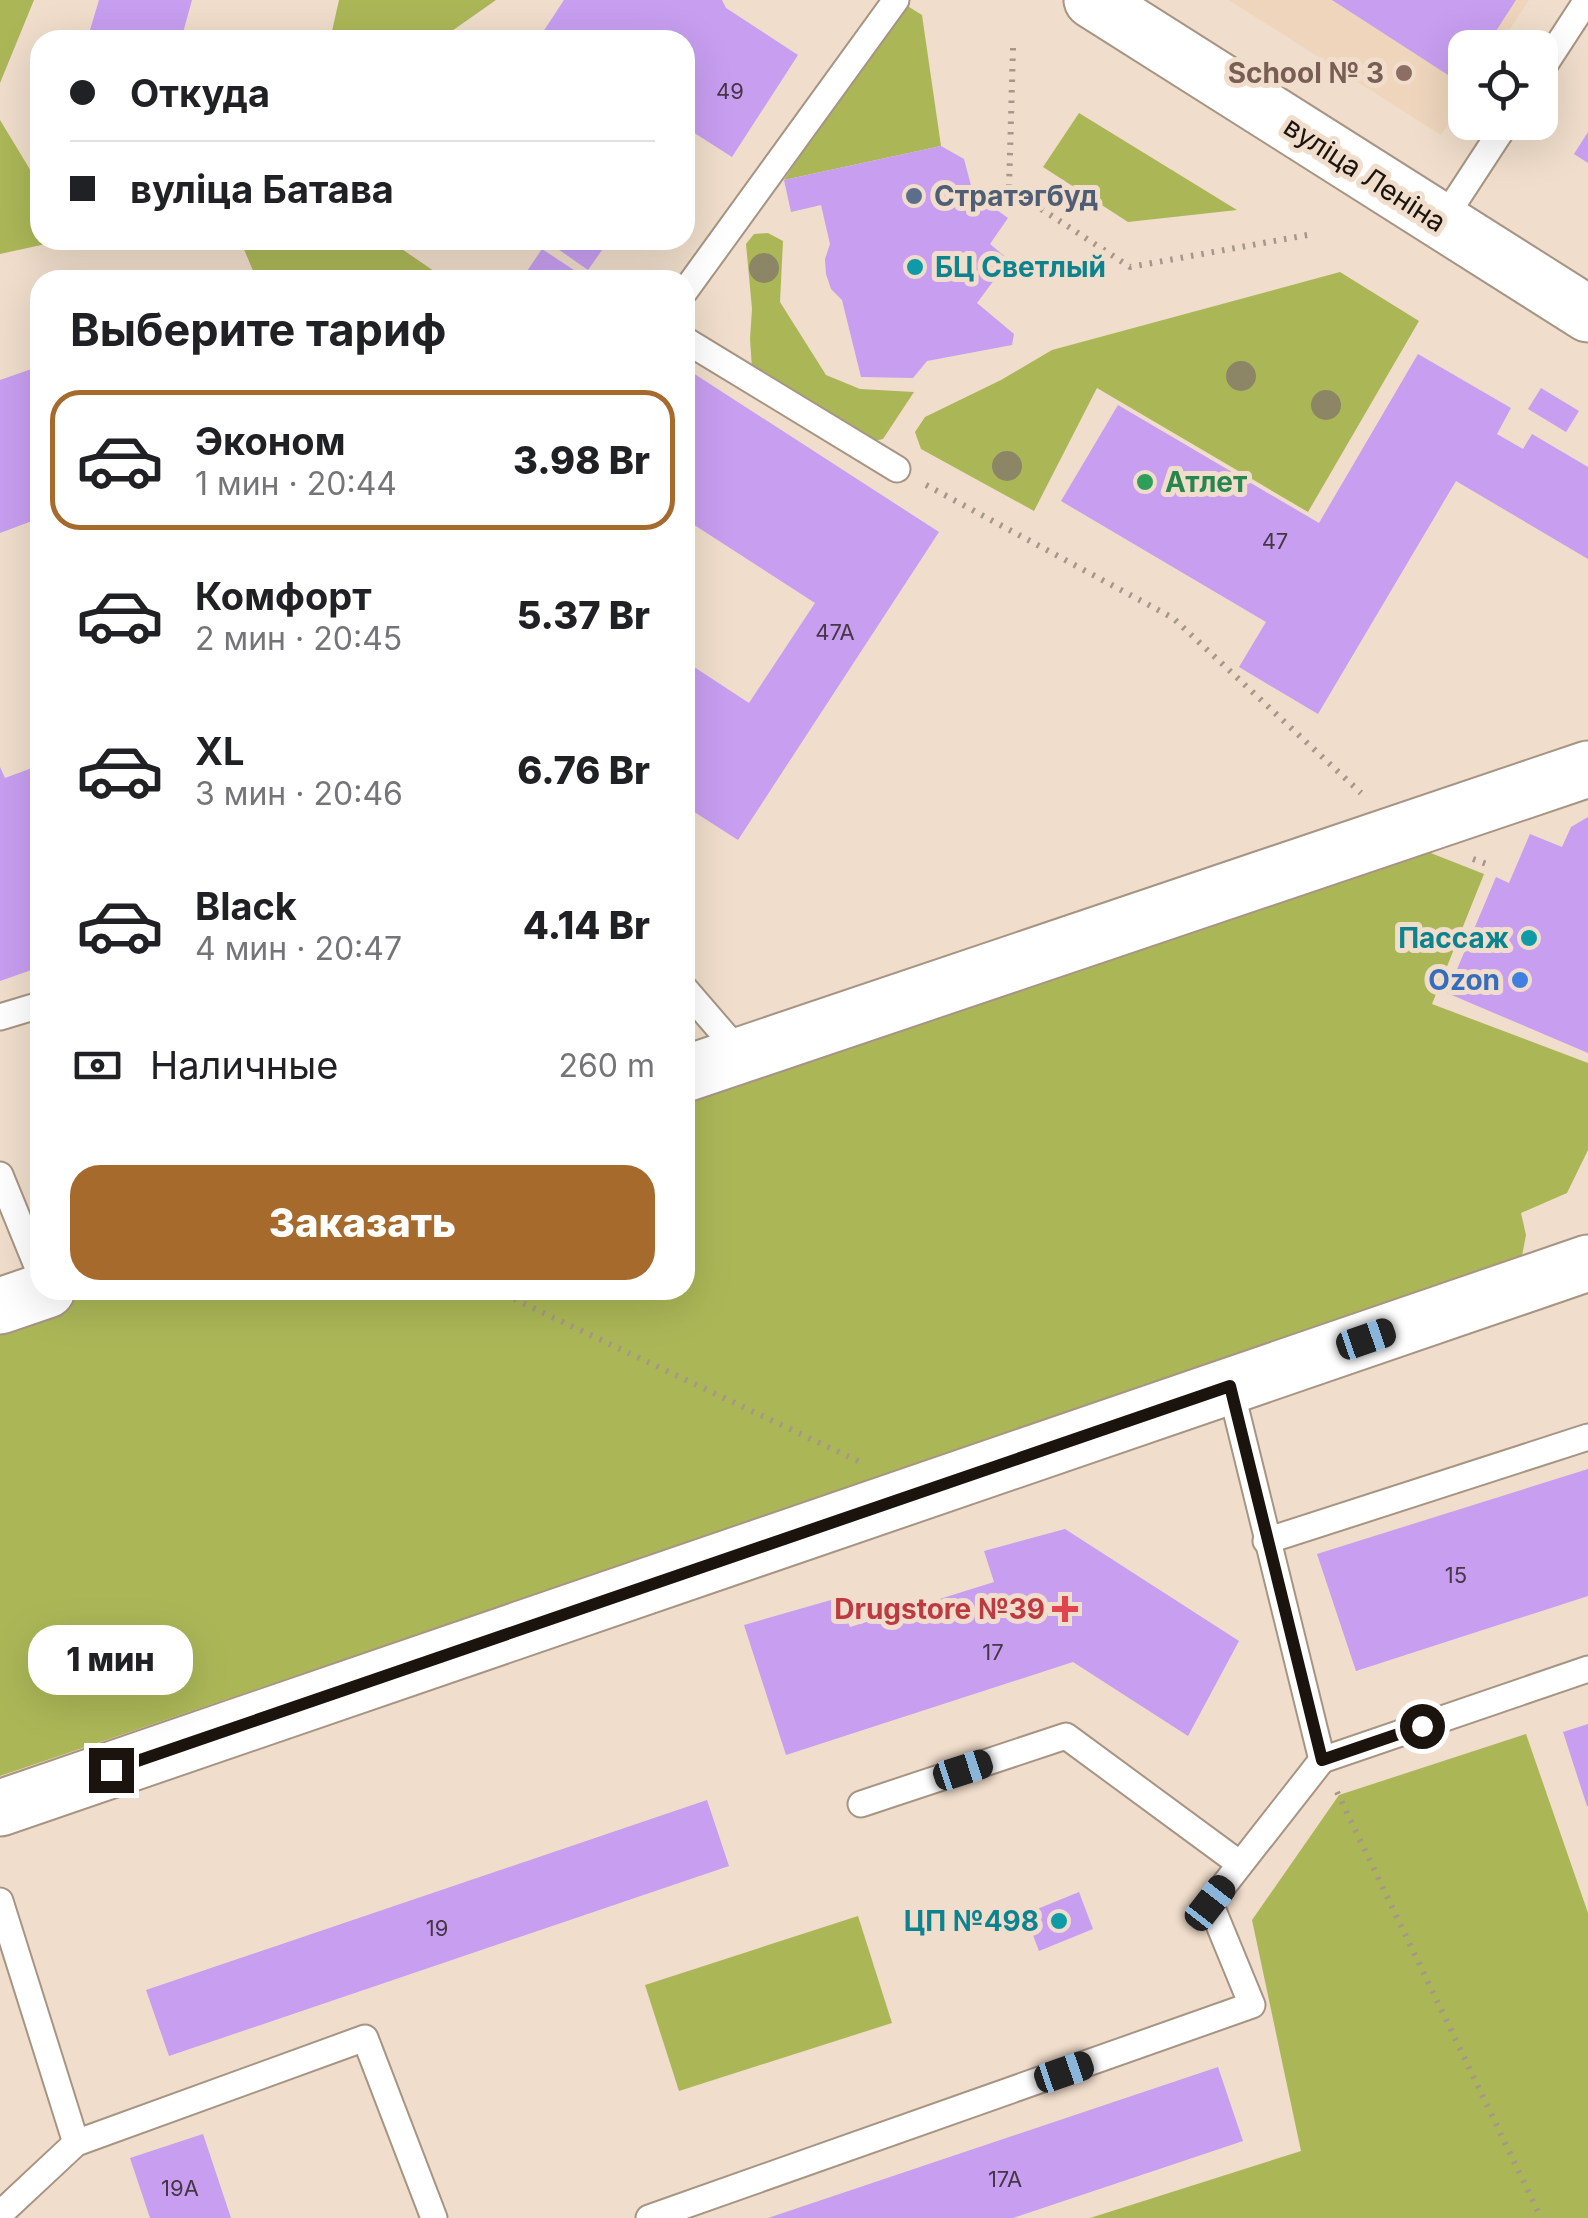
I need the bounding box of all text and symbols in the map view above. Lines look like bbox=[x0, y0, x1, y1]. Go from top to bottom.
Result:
map controls bbox=[1448, 30, 1558, 140]
button: locate bbox=[1448, 30, 1558, 140]
place label: School № 3 bbox=[1228, 56, 1384, 90]
marker: School № 3 bbox=[1393, 62, 1415, 84]
text: Откуда bbox=[130, 70, 270, 116]
house number: 49 bbox=[716, 78, 744, 104]
street label: вуліца Леніна bbox=[1278, 109, 1452, 239]
text: вуліца Батава bbox=[130, 166, 394, 212]
place label: Стратэгбуд bbox=[934, 179, 1098, 213]
marker: Стратэгбуд bbox=[903, 185, 925, 207]
place label: БЦ Светлый bbox=[935, 250, 1106, 284]
marker: БЦ Светлый bbox=[904, 256, 926, 278]
text: Выберите тариф bbox=[70, 302, 446, 357]
icon: car bbox=[75, 415, 165, 505]
text: Эконом bbox=[195, 418, 346, 464]
text: 3.98 Br bbox=[513, 437, 650, 483]
text: 1 мин · 20:44 bbox=[195, 464, 397, 503]
place label: Атлет bbox=[1165, 465, 1247, 499]
marker: Атлет bbox=[1134, 471, 1156, 493]
house number: 47 bbox=[1262, 528, 1288, 554]
icon: car bbox=[75, 570, 165, 660]
text: Комфорт bbox=[195, 573, 372, 619]
text: 5.37 Br bbox=[517, 592, 650, 638]
text: 2 мин · 20:45 bbox=[195, 619, 402, 658]
house number: 47А bbox=[815, 619, 855, 645]
icon: car bbox=[75, 725, 165, 815]
text: XL bbox=[195, 728, 245, 774]
text: 6.76 Br bbox=[517, 747, 650, 793]
text: 3 мин · 20:46 bbox=[195, 774, 403, 813]
icon: car bbox=[75, 880, 165, 970]
text: Black bbox=[195, 883, 297, 929]
text: 4.14 Br bbox=[523, 902, 650, 948]
place label: Пассаж bbox=[1398, 921, 1509, 955]
marker: Пассаж bbox=[1518, 927, 1540, 949]
text: 4 мин · 20:47 bbox=[195, 929, 402, 968]
place label: Ozon bbox=[1428, 963, 1500, 997]
marker: Ozon bbox=[1509, 969, 1531, 991]
icon: cash bbox=[70, 1038, 125, 1093]
text: Наличные bbox=[150, 1042, 338, 1088]
text: 260 m bbox=[558, 1046, 655, 1085]
button: Заказать bbox=[70, 1165, 655, 1280]
car bbox=[1333, 1315, 1399, 1363]
house number: 15 bbox=[1445, 1562, 1467, 1588]
place label: Drugstore №39 bbox=[834, 1592, 1045, 1626]
marker: Drugstore №39 bbox=[1054, 1598, 1076, 1620]
callout: 1 мин bbox=[28, 1625, 194, 1695]
house number: 17 bbox=[982, 1639, 1004, 1665]
text: 1 мин bbox=[66, 1640, 155, 1679]
route start bbox=[1400, 1704, 1445, 1749]
car bbox=[930, 1746, 996, 1794]
route end bbox=[89, 1748, 134, 1793]
car bbox=[1180, 1870, 1240, 1936]
place label: ЦП №498 bbox=[904, 1904, 1039, 1938]
marker: ЦП №498 bbox=[1048, 1910, 1070, 1932]
house number: 19 bbox=[426, 1915, 448, 1941]
car bbox=[1031, 2048, 1097, 2096]
house number: 17А bbox=[988, 2166, 1022, 2192]
house number: 19А bbox=[161, 2175, 199, 2201]

